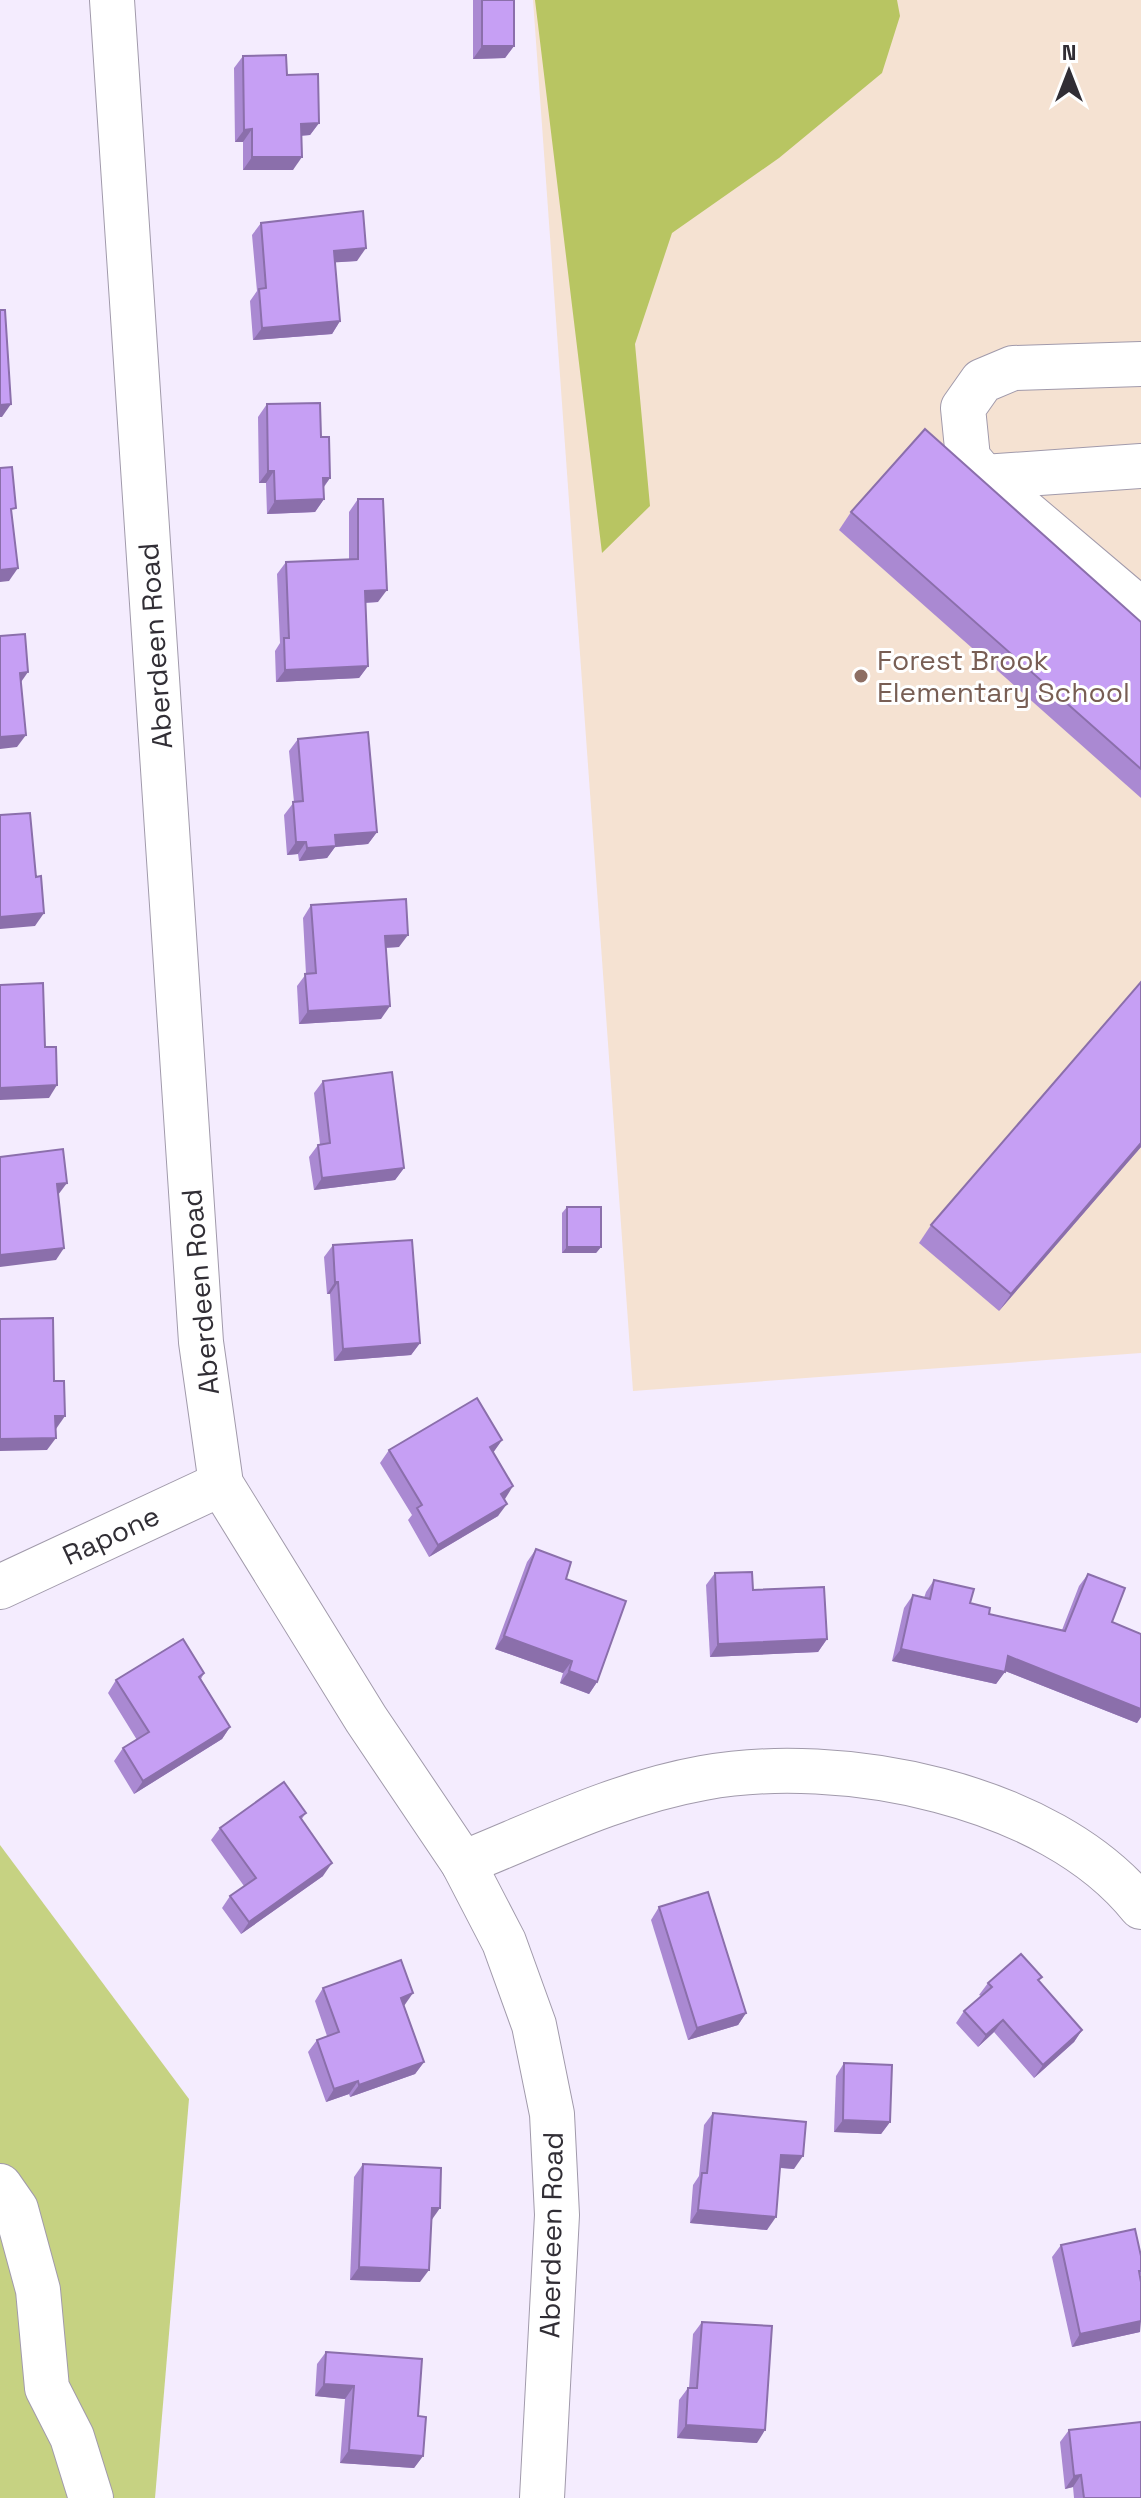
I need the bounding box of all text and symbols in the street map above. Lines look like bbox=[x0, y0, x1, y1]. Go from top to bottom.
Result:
north arrow bbox=[1029, 32, 1109, 112]
text: N bbox=[1062, 38, 1076, 66]
street label: Aberdeen Road bbox=[130, 542, 180, 750]
place label: Forest Brook Elementary School bbox=[877, 642, 1130, 710]
marker: Forest Brook Elementary School bbox=[852, 667, 870, 685]
street label: Aberdeen Road bbox=[173, 1188, 227, 1396]
street label: Rapone bbox=[57, 1497, 165, 1573]
street label: Aberdeen Road bbox=[531, 2131, 571, 2339]

